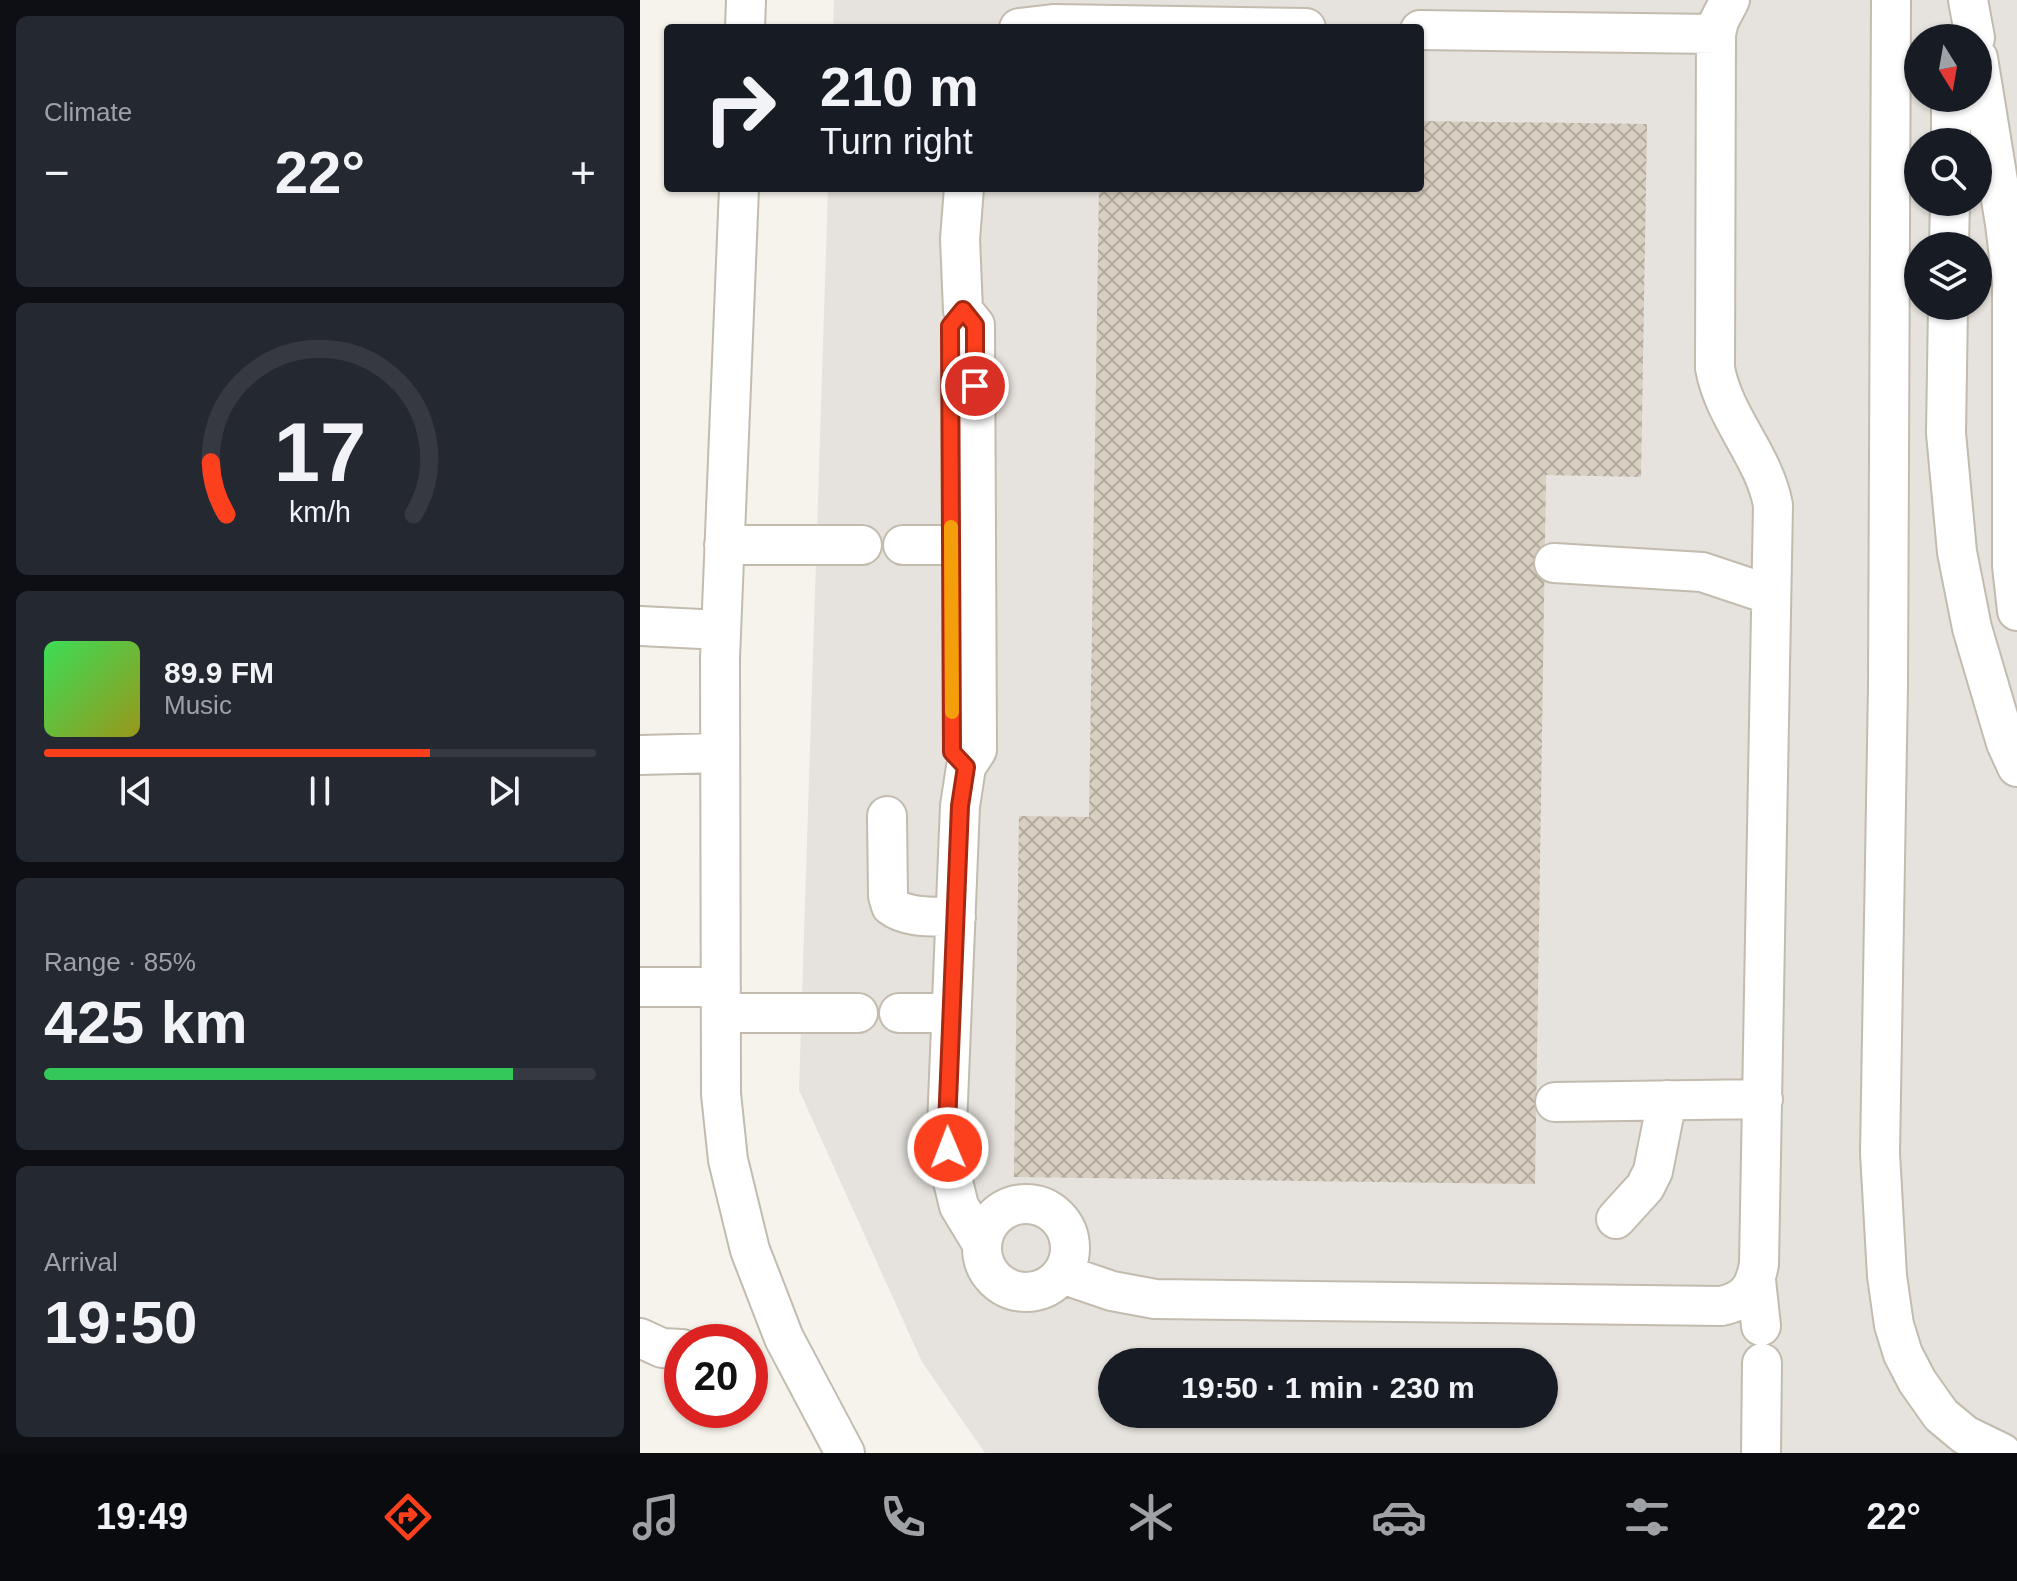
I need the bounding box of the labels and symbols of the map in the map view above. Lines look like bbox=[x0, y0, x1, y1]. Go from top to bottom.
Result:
north arrow bbox=[1904, 24, 1992, 112]
pin bbox=[941, 352, 1009, 420]
position arrow bbox=[906, 1106, 990, 1190]
speed limit sign: 20 bbox=[664, 1324, 768, 1428]

